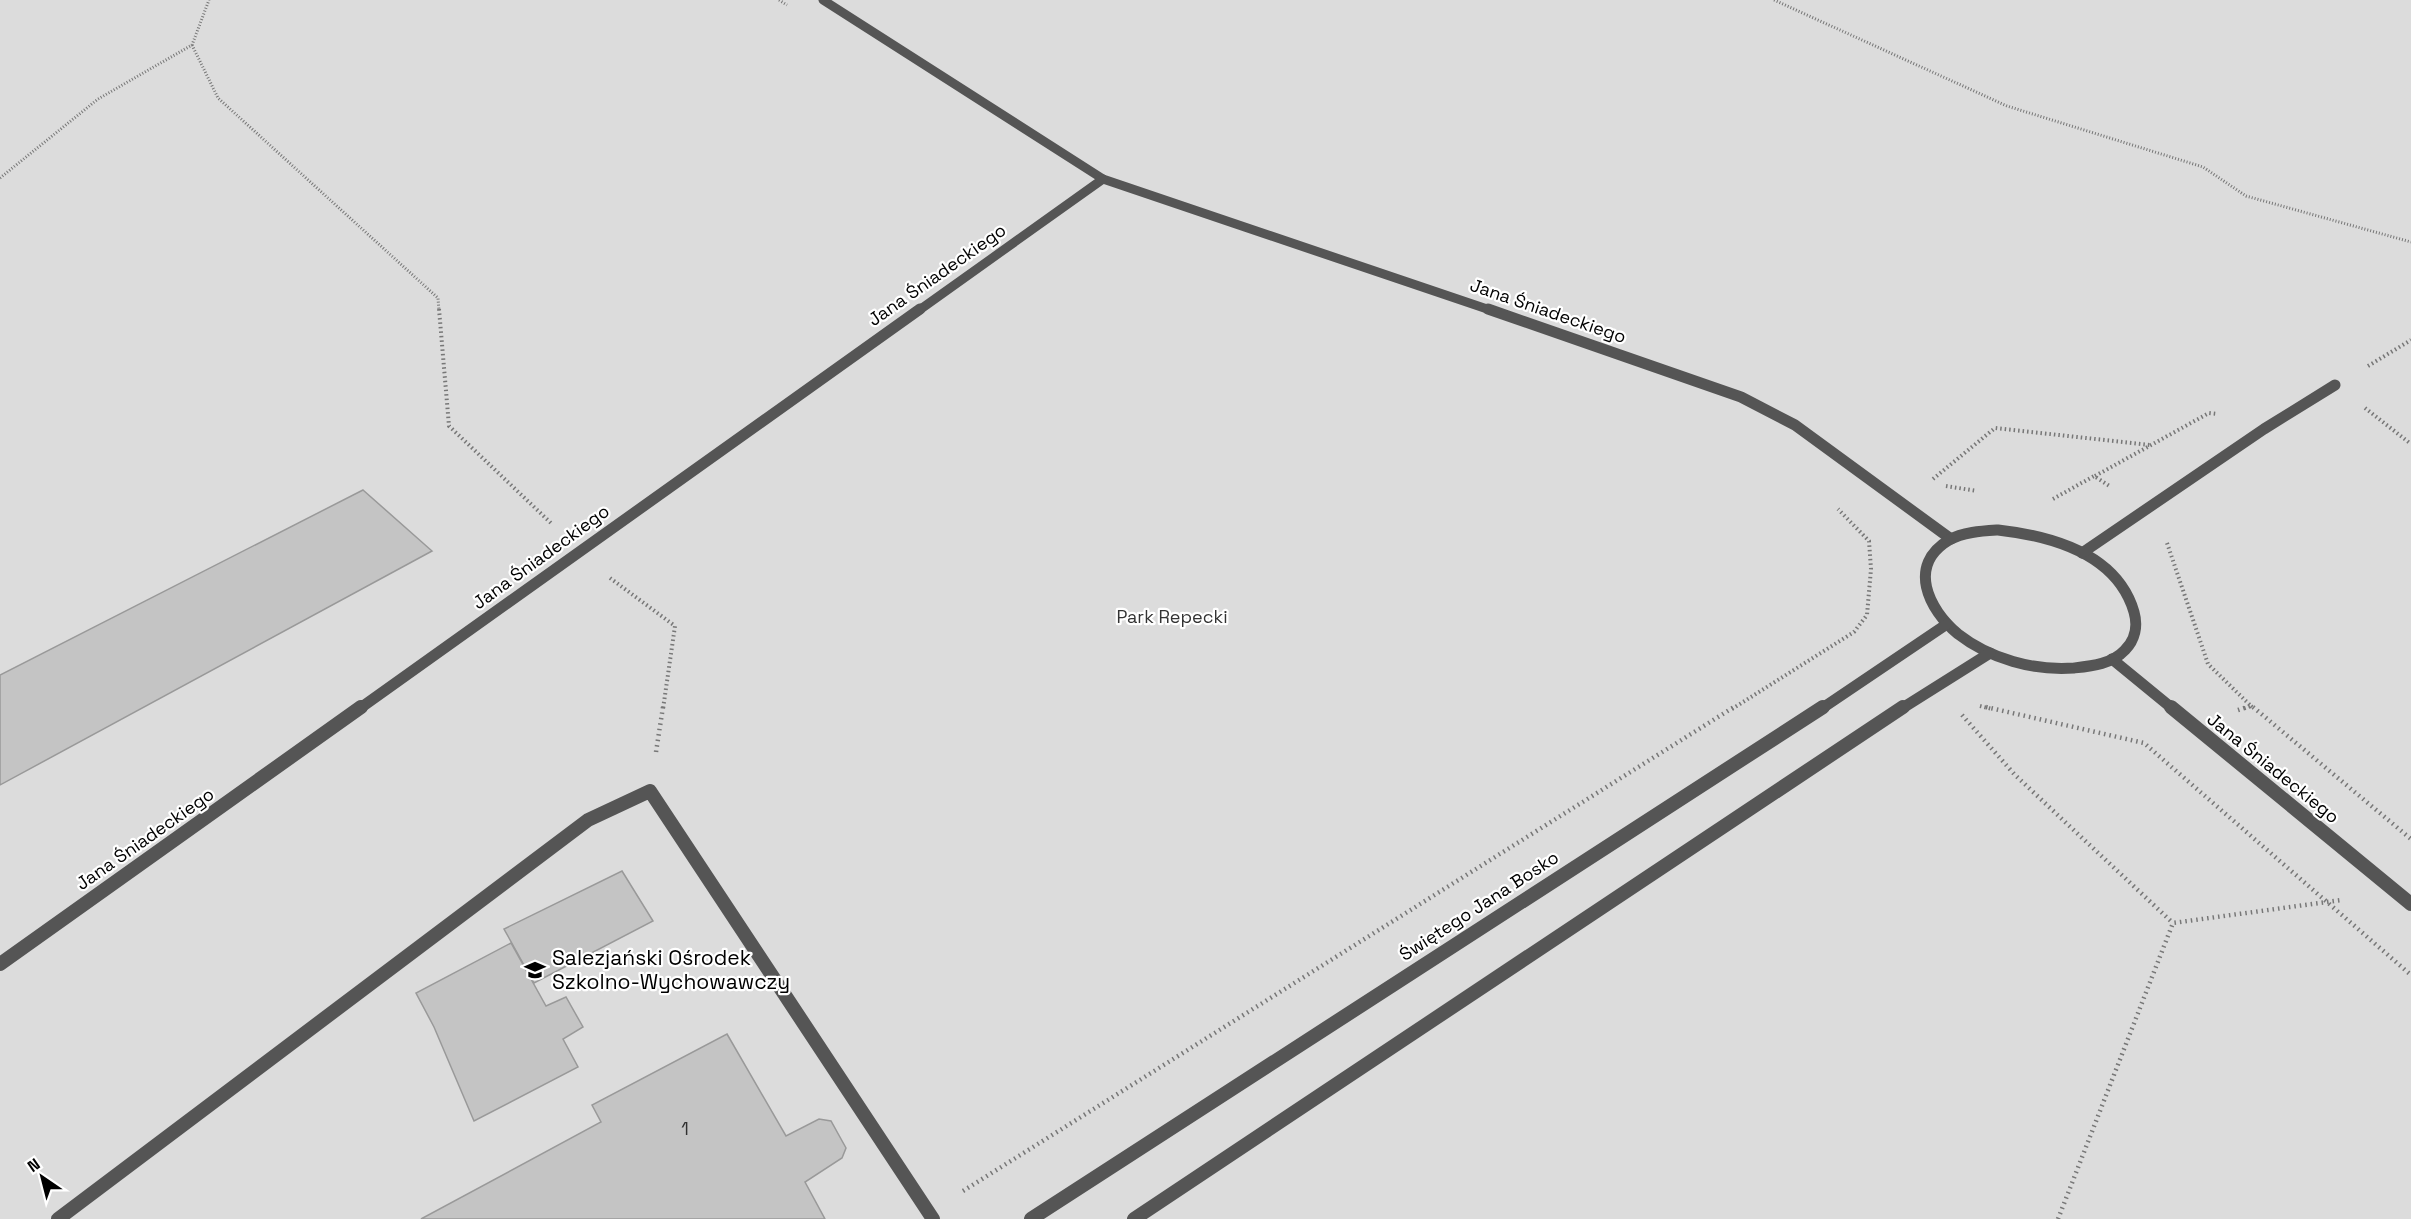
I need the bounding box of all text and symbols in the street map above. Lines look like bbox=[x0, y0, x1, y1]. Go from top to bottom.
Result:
street label: Jana Śniadeckiego bbox=[863, 218, 1010, 331]
street label: Jana Śniadeckiego bbox=[1467, 273, 1629, 348]
street label: Jana Śniadeckiego bbox=[468, 499, 614, 614]
park label: Park Repecki bbox=[1116, 605, 1228, 628]
street label: Jana Śniadeckiego bbox=[2203, 707, 2344, 828]
street label: Jana Śniadeckiego bbox=[71, 782, 218, 895]
street label: Świętego Jana Bosko bbox=[1395, 845, 1563, 966]
place label: Salezjański Ośrodek Szkolno-Wychowawczy bbox=[552, 944, 790, 995]
school or university icon: Salezjański Ośrodek Szkolno-Wychowawczy bbox=[523, 958, 547, 982]
house number: 1 bbox=[681, 1117, 689, 1140]
north arrow bbox=[12, 1147, 72, 1207]
text: N bbox=[23, 1153, 44, 1177]

